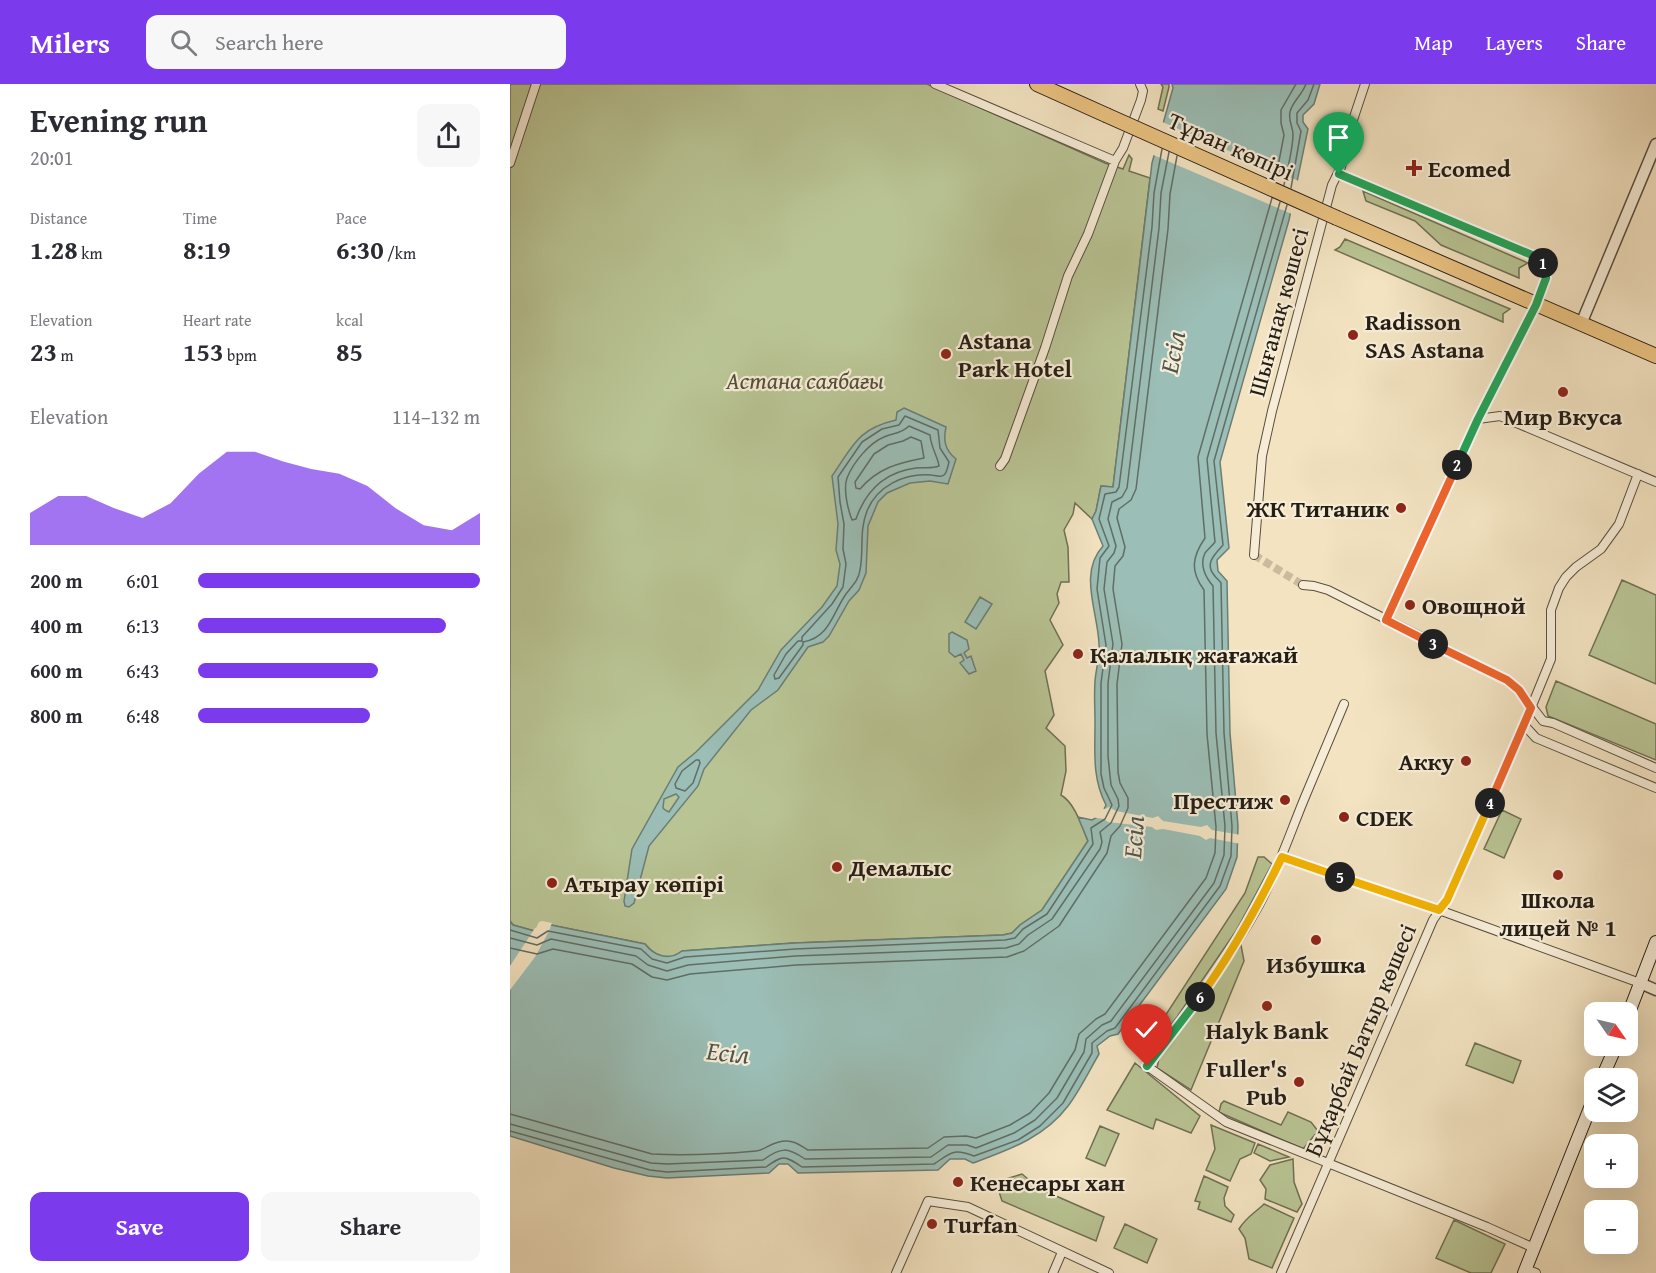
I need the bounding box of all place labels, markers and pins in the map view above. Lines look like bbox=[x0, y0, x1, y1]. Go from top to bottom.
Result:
pin bbox=[1313, 112, 1364, 174]
place label: Ecomed bbox=[1428, 151, 1511, 186]
marker: Ecomed bbox=[1405, 159, 1423, 177]
pin: 1 bbox=[1528, 248, 1558, 278]
place label: Radisson SAS Astana bbox=[1365, 304, 1485, 367]
place label: Astana Park Hotel bbox=[958, 323, 1072, 386]
marker: Radisson SAS Astana bbox=[1346, 328, 1360, 342]
marker: Astana Park Hotel bbox=[939, 347, 953, 361]
marker: Мир Вкуса bbox=[1556, 385, 1570, 399]
place label: Мир Вкуса bbox=[1504, 399, 1623, 434]
pin: 2 bbox=[1442, 450, 1472, 480]
place label: ЖК Титаник bbox=[1245, 491, 1389, 526]
marker: ЖК Титаник bbox=[1394, 501, 1408, 515]
place label: Овощной bbox=[1422, 588, 1525, 623]
marker: Овощной bbox=[1403, 598, 1417, 612]
pin: 3 bbox=[1418, 629, 1448, 659]
place label: Қалалық жағажай bbox=[1090, 637, 1298, 672]
marker: Қалалық жағажай bbox=[1071, 647, 1085, 661]
place label: Акку bbox=[1398, 744, 1454, 779]
marker: Акку bbox=[1459, 754, 1473, 768]
place label: Престиж bbox=[1173, 783, 1274, 818]
pin: 4 bbox=[1475, 788, 1505, 818]
marker: Престиж bbox=[1278, 793, 1292, 807]
place label: CDEK bbox=[1356, 800, 1414, 835]
marker: CDEK bbox=[1337, 810, 1351, 824]
place label: Демалыс bbox=[848, 850, 952, 885]
marker: Демалыс bbox=[830, 860, 844, 874]
pin: 5 bbox=[1325, 862, 1355, 892]
place label: Атырау көпірі bbox=[564, 866, 724, 901]
marker: Школа лицей № 1 bbox=[1551, 868, 1565, 882]
marker: Атырау көпірі bbox=[545, 876, 559, 890]
place label: Школа лицей № 1 bbox=[1499, 882, 1617, 945]
marker: Избушка bbox=[1309, 933, 1323, 947]
place label: Избушка bbox=[1266, 947, 1367, 982]
pin: 6 bbox=[1185, 982, 1215, 1012]
marker: Halyk Bank bbox=[1260, 999, 1274, 1013]
pin bbox=[1121, 1004, 1172, 1066]
place label: Halyk Bank bbox=[1206, 1013, 1329, 1048]
place label: Fuller's Pub bbox=[1206, 1051, 1287, 1114]
marker: Fuller's Pub bbox=[1292, 1075, 1306, 1089]
place label: Кенесары хан bbox=[970, 1165, 1125, 1200]
marker: Кенесары хан bbox=[951, 1175, 965, 1189]
place label: Turfan bbox=[944, 1207, 1018, 1242]
marker: Turfan bbox=[925, 1217, 939, 1231]

